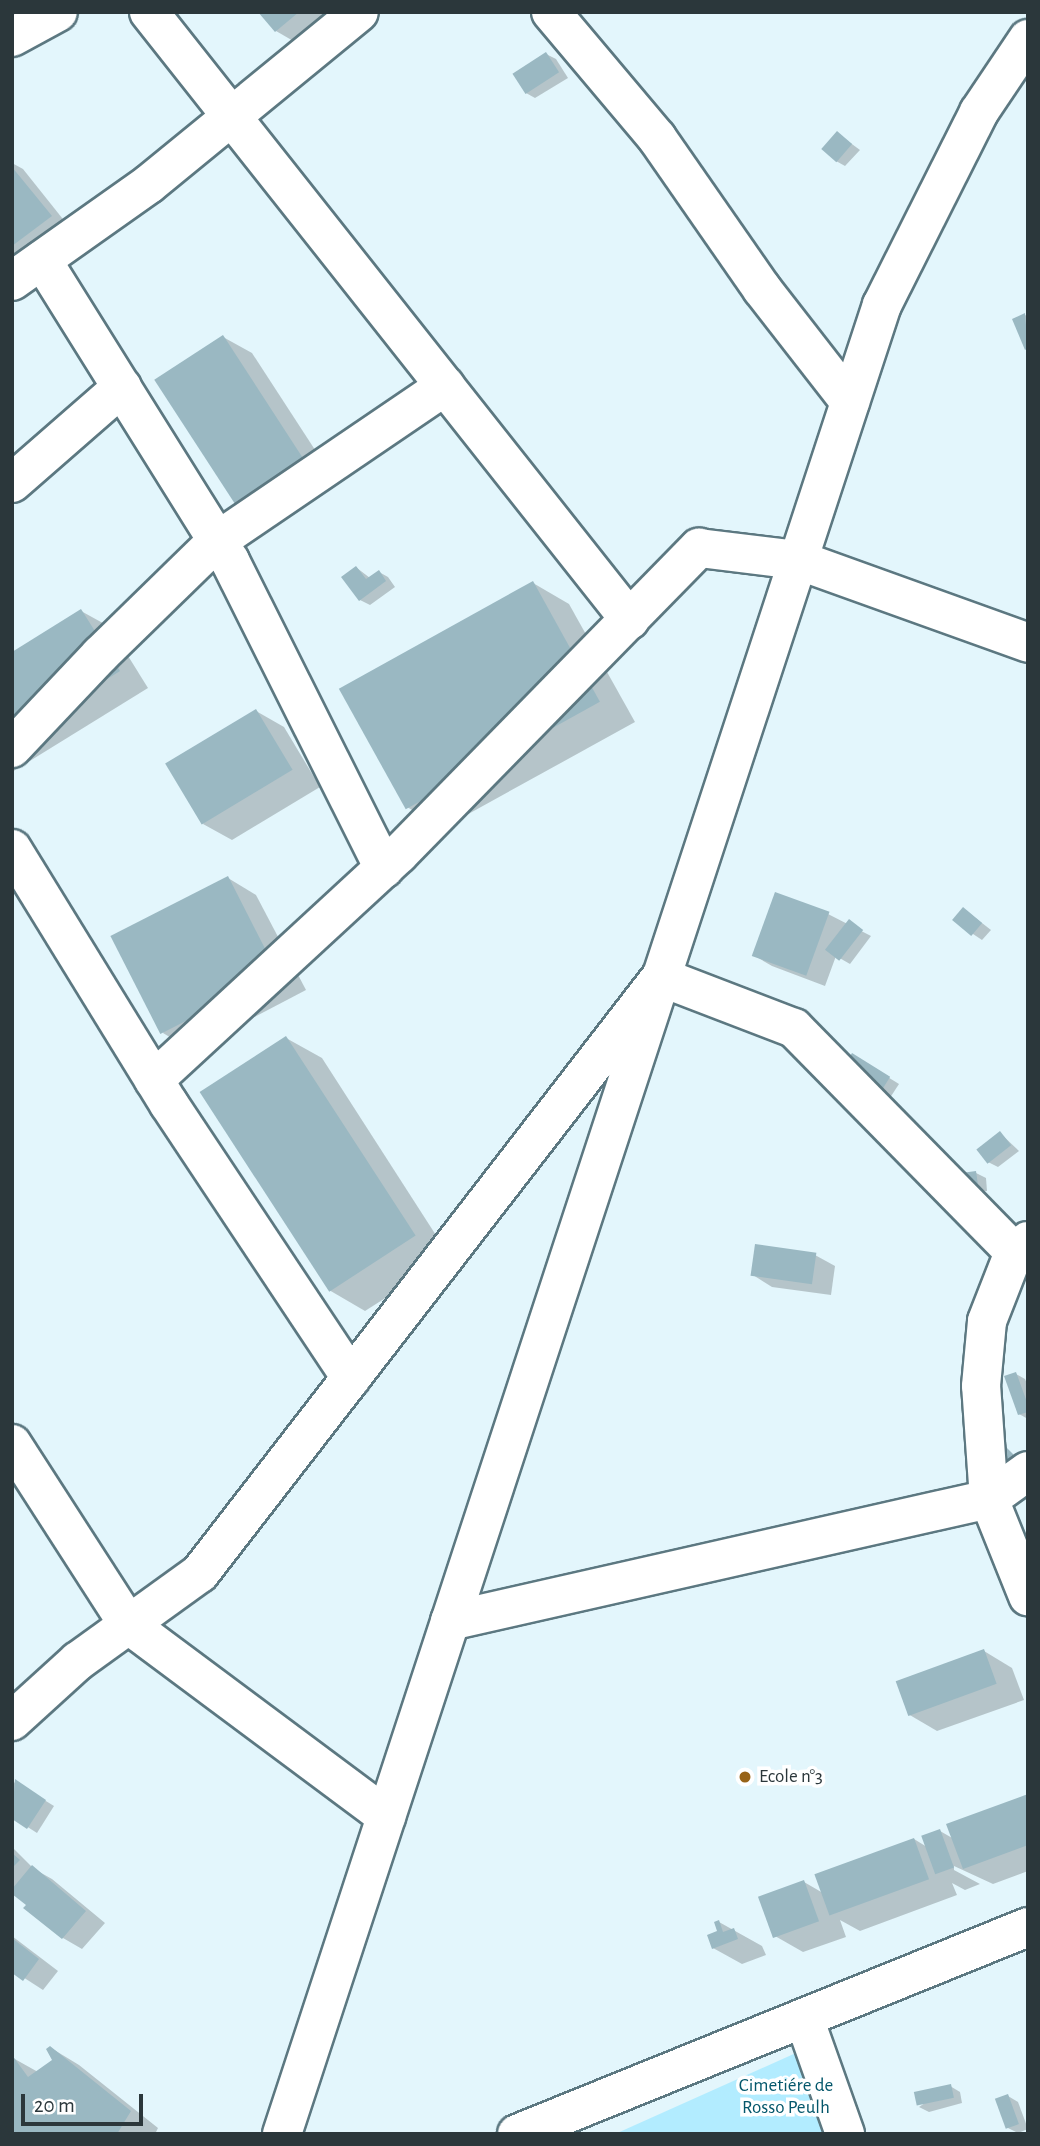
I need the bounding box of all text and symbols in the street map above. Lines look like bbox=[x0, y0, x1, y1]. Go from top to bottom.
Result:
place label: Ecole n°3 bbox=[759, 1766, 823, 1788]
marker: Ecole n°3 bbox=[737, 1769, 753, 1785]
park label: Cimetiére de Rosso Peulh bbox=[739, 2075, 833, 2119]
scale bar bbox=[24, 2080, 147, 2124]
text: 20 m bbox=[34, 2095, 75, 2116]

